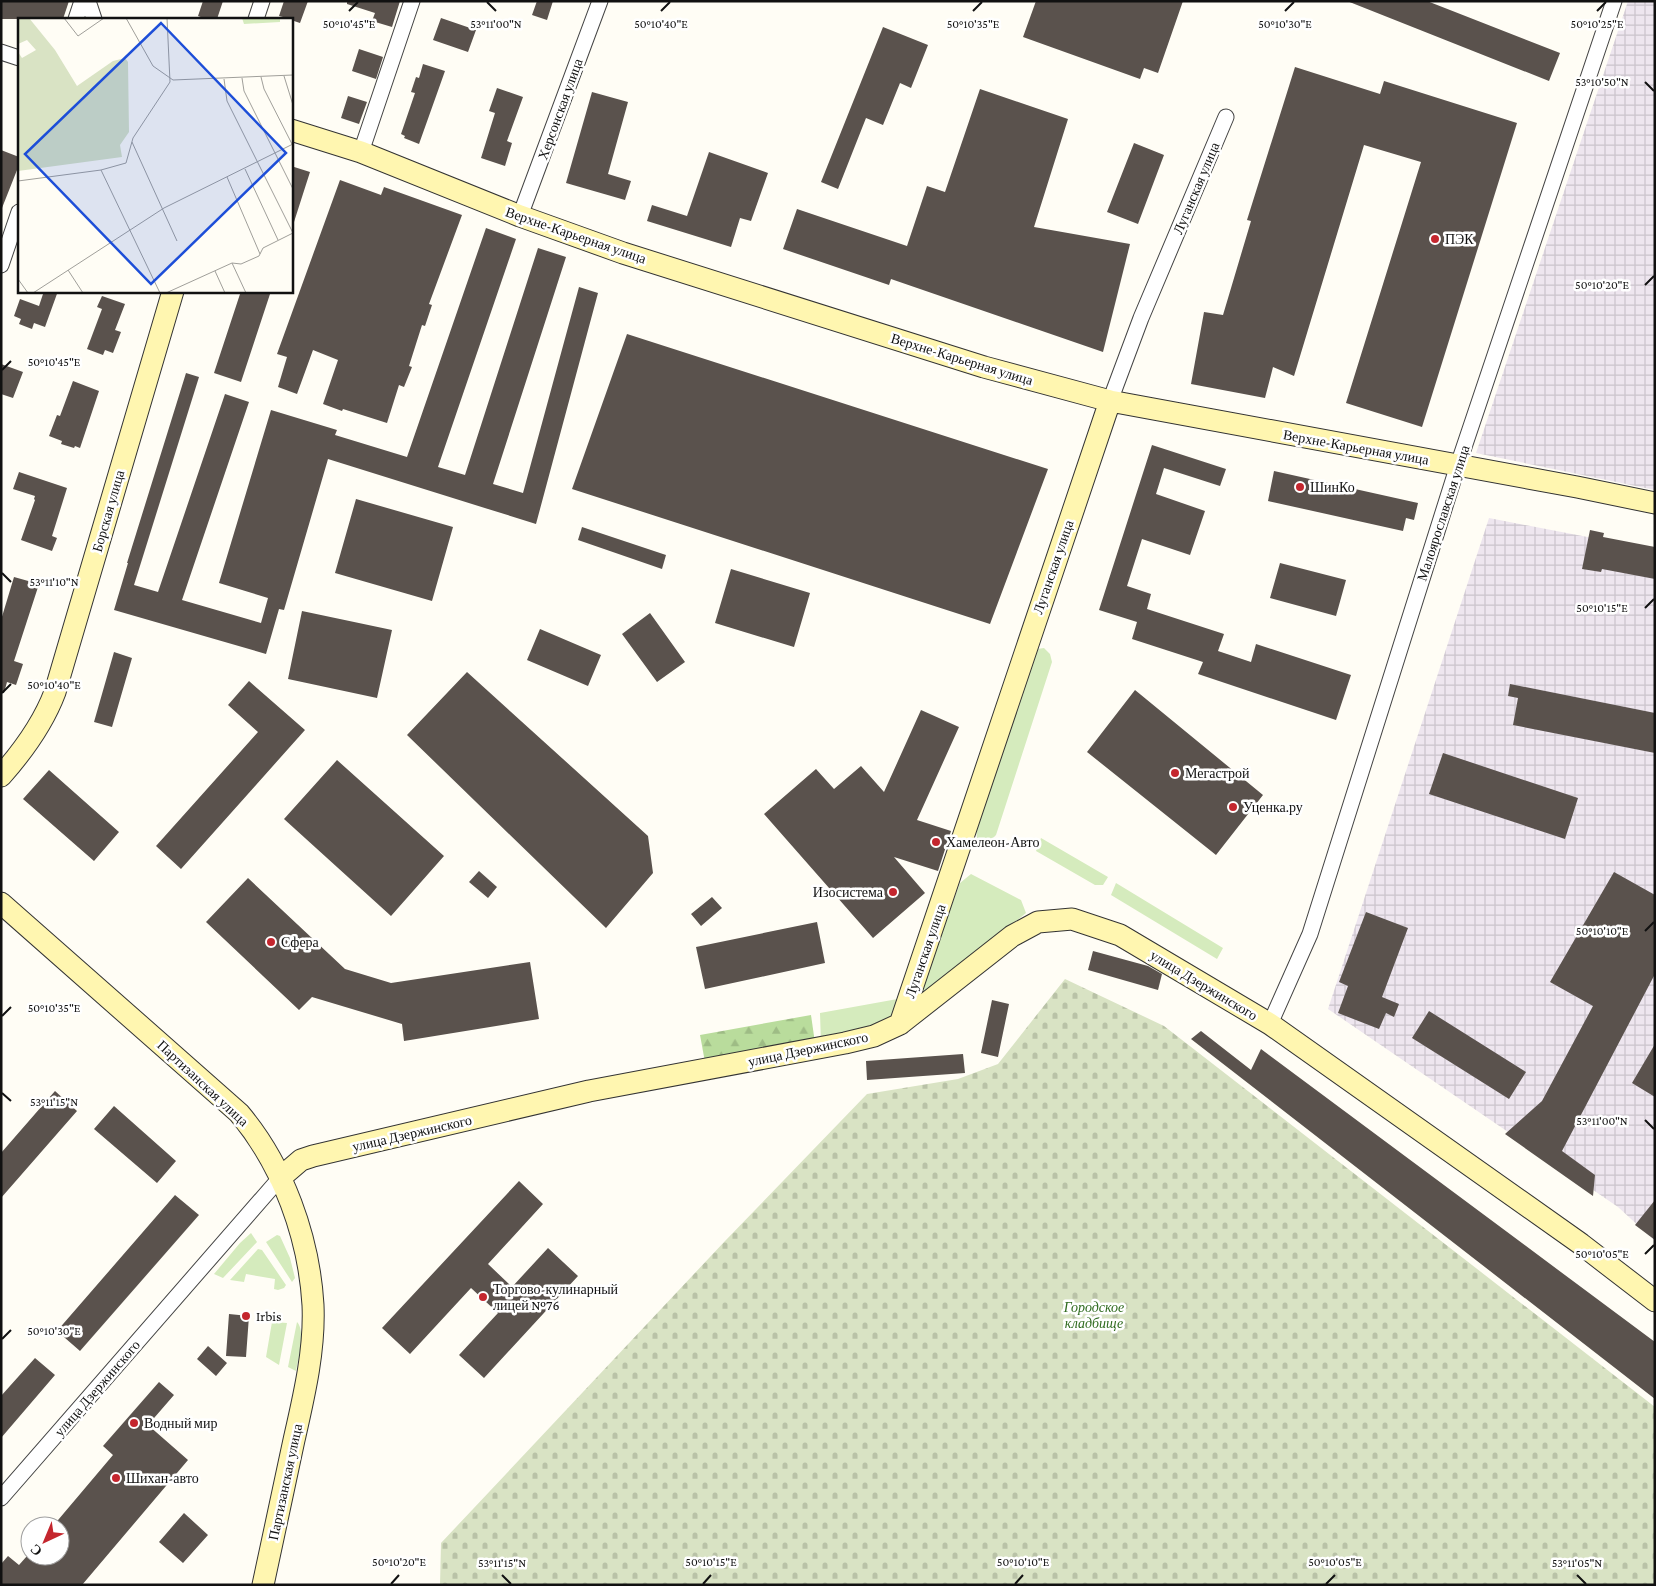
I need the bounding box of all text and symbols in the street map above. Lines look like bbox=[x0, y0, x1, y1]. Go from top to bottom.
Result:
text: 50°10'45"E bbox=[323, 17, 376, 31]
text: 53°11'00"N bbox=[470, 17, 522, 31]
text: 50°10'40"E bbox=[634, 17, 688, 31]
text: 50°10'35"E bbox=[947, 17, 1000, 31]
text: 50°10'30"E bbox=[1258, 17, 1312, 31]
text: 50°10'25"E bbox=[1571, 17, 1624, 31]
inset map bbox=[18, 18, 292, 292]
street label: Херсонская улица bbox=[534, 55, 586, 162]
text: 53°10'50"N bbox=[1575, 75, 1629, 89]
street label: Луганская улица bbox=[1169, 139, 1223, 236]
street label: Верхне-Карьерная улица bbox=[504, 203, 649, 267]
place label: ПЭК bbox=[1445, 231, 1474, 247]
marker: ПЭК bbox=[1429, 233, 1441, 245]
text: 50°10'20"E bbox=[1575, 278, 1629, 292]
street label: Верхне-Карьерная улица bbox=[889, 330, 1036, 388]
text: 50°10'45"E bbox=[28, 355, 81, 369]
street label: Верхне-Карьерная улица bbox=[1282, 426, 1431, 468]
street label: Малоярославская улица bbox=[1413, 442, 1473, 583]
street label: Борская улица bbox=[89, 467, 128, 554]
place label: ШинКо bbox=[1310, 479, 1355, 495]
marker: ШинКо bbox=[1294, 481, 1306, 493]
street label: Луганская улица bbox=[1029, 517, 1077, 616]
text: 53°11'10"N bbox=[29, 575, 79, 589]
text: 50°10'15"E bbox=[1576, 601, 1628, 615]
text: 50°10'40"E bbox=[27, 678, 81, 692]
place label: Мегастрой bbox=[1185, 765, 1250, 781]
marker: Мегастрой bbox=[1169, 767, 1181, 779]
place label: Уценка.ру bbox=[1243, 799, 1303, 815]
marker: Уценка.ру bbox=[1227, 801, 1239, 813]
place label: Хамелеон-Авто bbox=[946, 834, 1040, 850]
marker: Хамелеон-Авто bbox=[930, 836, 942, 848]
place label: Изосистема bbox=[813, 884, 884, 900]
marker: Изосистема bbox=[887, 886, 899, 898]
street label: Луганская улица bbox=[901, 901, 949, 1000]
text: 50°10'10"E bbox=[1576, 924, 1629, 938]
place label: Сфера bbox=[281, 934, 320, 950]
marker: Сфера bbox=[265, 936, 277, 948]
street label: улица Дзержинского bbox=[1148, 947, 1260, 1023]
text: 50°10'35"E bbox=[28, 1001, 81, 1015]
street label: улица Дзержинского bbox=[747, 1028, 869, 1070]
street label: Партизанская улица bbox=[154, 1037, 252, 1130]
text: 53°11'15"N bbox=[30, 1095, 78, 1109]
street label: улица Дзержинского bbox=[351, 1111, 473, 1155]
text: 53°11'00"N bbox=[1576, 1114, 1628, 1128]
text: 50°10'05"E bbox=[1575, 1247, 1629, 1261]
place label: Торгово-кулинарный лицей №76 bbox=[493, 1281, 619, 1313]
marker: Торгово-кулинарный лицей №76 bbox=[477, 1291, 489, 1303]
park label: Городское кладбище bbox=[1063, 1299, 1124, 1331]
place label: Irbis bbox=[256, 1308, 282, 1324]
marker: Irbis bbox=[240, 1310, 252, 1322]
text: 50°10'30"E bbox=[27, 1324, 81, 1338]
street label: улица Дзержинского bbox=[51, 1337, 143, 1439]
place label: Водный мир bbox=[144, 1415, 217, 1431]
marker: Водный мир bbox=[128, 1417, 140, 1429]
street label: Партизанская улица bbox=[265, 1422, 305, 1542]
place label: Шихан-авто bbox=[126, 1470, 199, 1486]
marker: Шихан-авто bbox=[110, 1472, 122, 1484]
north arrow bbox=[20, 1516, 70, 1566]
text: С bbox=[27, 1541, 45, 1560]
text: 50°10'20"E bbox=[372, 1555, 426, 1569]
text: 50°10'15"E bbox=[685, 1555, 737, 1569]
text: 50°10'10"E bbox=[997, 1555, 1050, 1569]
text: 50°10'05"E bbox=[1308, 1555, 1362, 1569]
text: 53°11'15"N bbox=[478, 1556, 526, 1570]
text: 53°11'05"N bbox=[1552, 1556, 1602, 1570]

